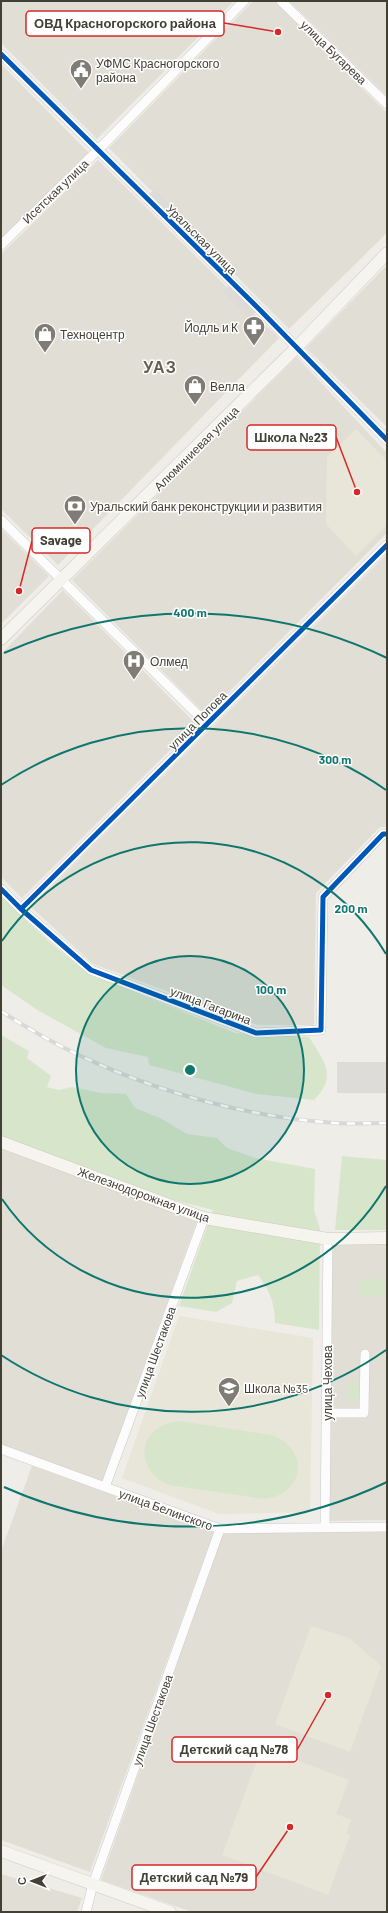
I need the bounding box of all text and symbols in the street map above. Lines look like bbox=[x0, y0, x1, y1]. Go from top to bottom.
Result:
callout: ОВД Красногорского района bbox=[26, 11, 224, 36]
text: ОВД Красногорского района bbox=[34, 15, 217, 31]
street label: улица Бугарева bbox=[297, 17, 370, 88]
place label: УФМС Красногорского района bbox=[96, 56, 220, 85]
public building icon: УФМС Красногорского района bbox=[68, 57, 94, 90]
street label: Исетская улица bbox=[19, 156, 92, 227]
street label: Уральская улица bbox=[163, 201, 240, 278]
pharmacy icon: Йодль и К bbox=[241, 314, 267, 347]
place label: Йодль и К bbox=[184, 320, 238, 335]
shop icon: Техноцентр bbox=[32, 321, 58, 354]
place label: Техноцентр bbox=[60, 327, 125, 342]
district label: УАЗ bbox=[143, 357, 177, 376]
shop icon: Велла bbox=[182, 373, 208, 406]
place label: Велла bbox=[210, 379, 245, 393]
street label: Алюминиевая улица bbox=[151, 403, 242, 494]
callout: Школа №23 bbox=[247, 425, 336, 450]
text: Школа №23 bbox=[254, 429, 328, 445]
bank icon: Уральский банк реконструкции и развития bbox=[62, 493, 88, 526]
place label: Уральский банк реконструкции и развития bbox=[90, 499, 322, 514]
callout: Savage bbox=[32, 528, 90, 553]
text: Savage bbox=[40, 532, 82, 548]
text: 400 m bbox=[173, 605, 207, 619]
hospital icon: Олмед bbox=[121, 648, 147, 681]
place label: Олмед bbox=[150, 654, 188, 669]
street label: улица Попова bbox=[165, 688, 230, 753]
text: 300 m bbox=[319, 752, 351, 766]
text: 200 m bbox=[335, 901, 367, 915]
text: 100 m bbox=[256, 982, 286, 996]
street label: улица Гагарина bbox=[168, 983, 254, 1028]
centre of rings bbox=[183, 1063, 197, 1077]
street label: Железнодорожная улица bbox=[76, 1164, 212, 1225]
street label: улица Шестакова bbox=[132, 1304, 179, 1400]
street label: улица Чехова bbox=[320, 1345, 335, 1421]
school or university icon: Школа №35 bbox=[216, 1375, 242, 1408]
place label: Школа №35 bbox=[244, 1381, 308, 1395]
street label: улица Белинского bbox=[117, 1486, 215, 1534]
street label: улица Шестакова bbox=[129, 1672, 176, 1768]
callout: Детский сад №78 bbox=[172, 1737, 297, 1762]
text: Детский сад №78 bbox=[180, 1741, 288, 1757]
north arrow bbox=[12, 1861, 52, 1901]
callout: Детский сад №79 bbox=[132, 1865, 256, 1890]
text: Детский сад №79 bbox=[140, 1869, 248, 1885]
text: С bbox=[15, 1877, 28, 1885]

